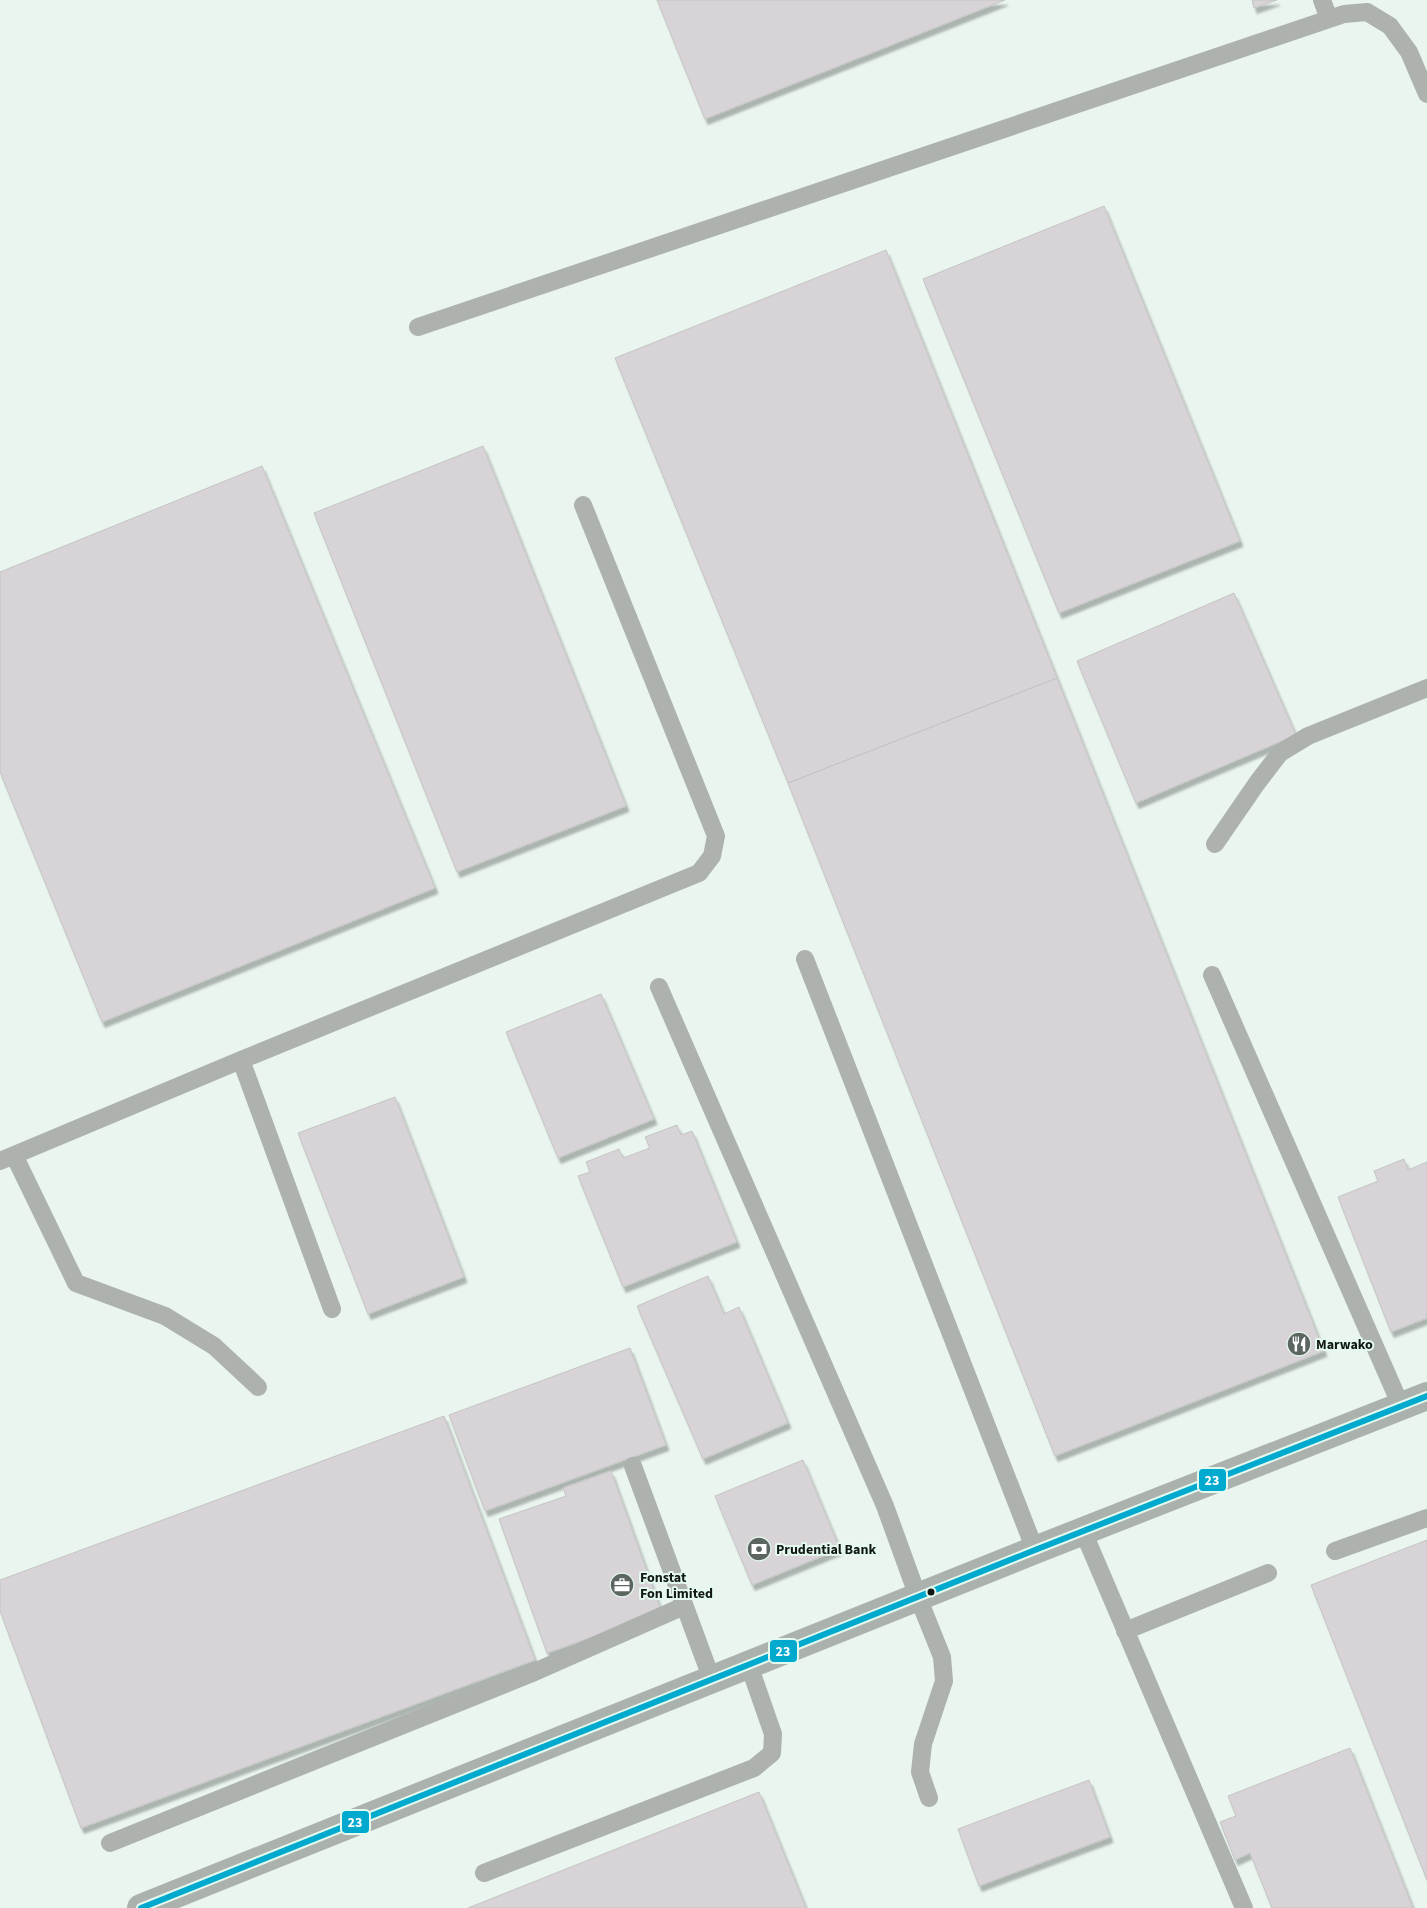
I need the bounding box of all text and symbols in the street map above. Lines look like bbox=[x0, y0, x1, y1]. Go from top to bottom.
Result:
restaurant icon: Marwako bbox=[1286, 1331, 1312, 1357]
place label: Marwako bbox=[1316, 1335, 1373, 1355]
line badge: 23 bbox=[1198, 1468, 1227, 1492]
text: 23 bbox=[1205, 1471, 1219, 1491]
bank icon: Prudential Bank bbox=[746, 1536, 772, 1562]
place label: Prudential Bank bbox=[776, 1540, 876, 1560]
place label: Fonstat Fon Limited bbox=[640, 1568, 713, 1604]
office icon: Fonstat Fon Limited bbox=[609, 1572, 635, 1598]
unlabelled marker bbox=[926, 1587, 936, 1597]
line badge: 23 bbox=[769, 1639, 798, 1663]
text: 23 bbox=[776, 1642, 790, 1662]
line badge: 23 bbox=[341, 1810, 370, 1834]
text: 23 bbox=[348, 1813, 362, 1833]

